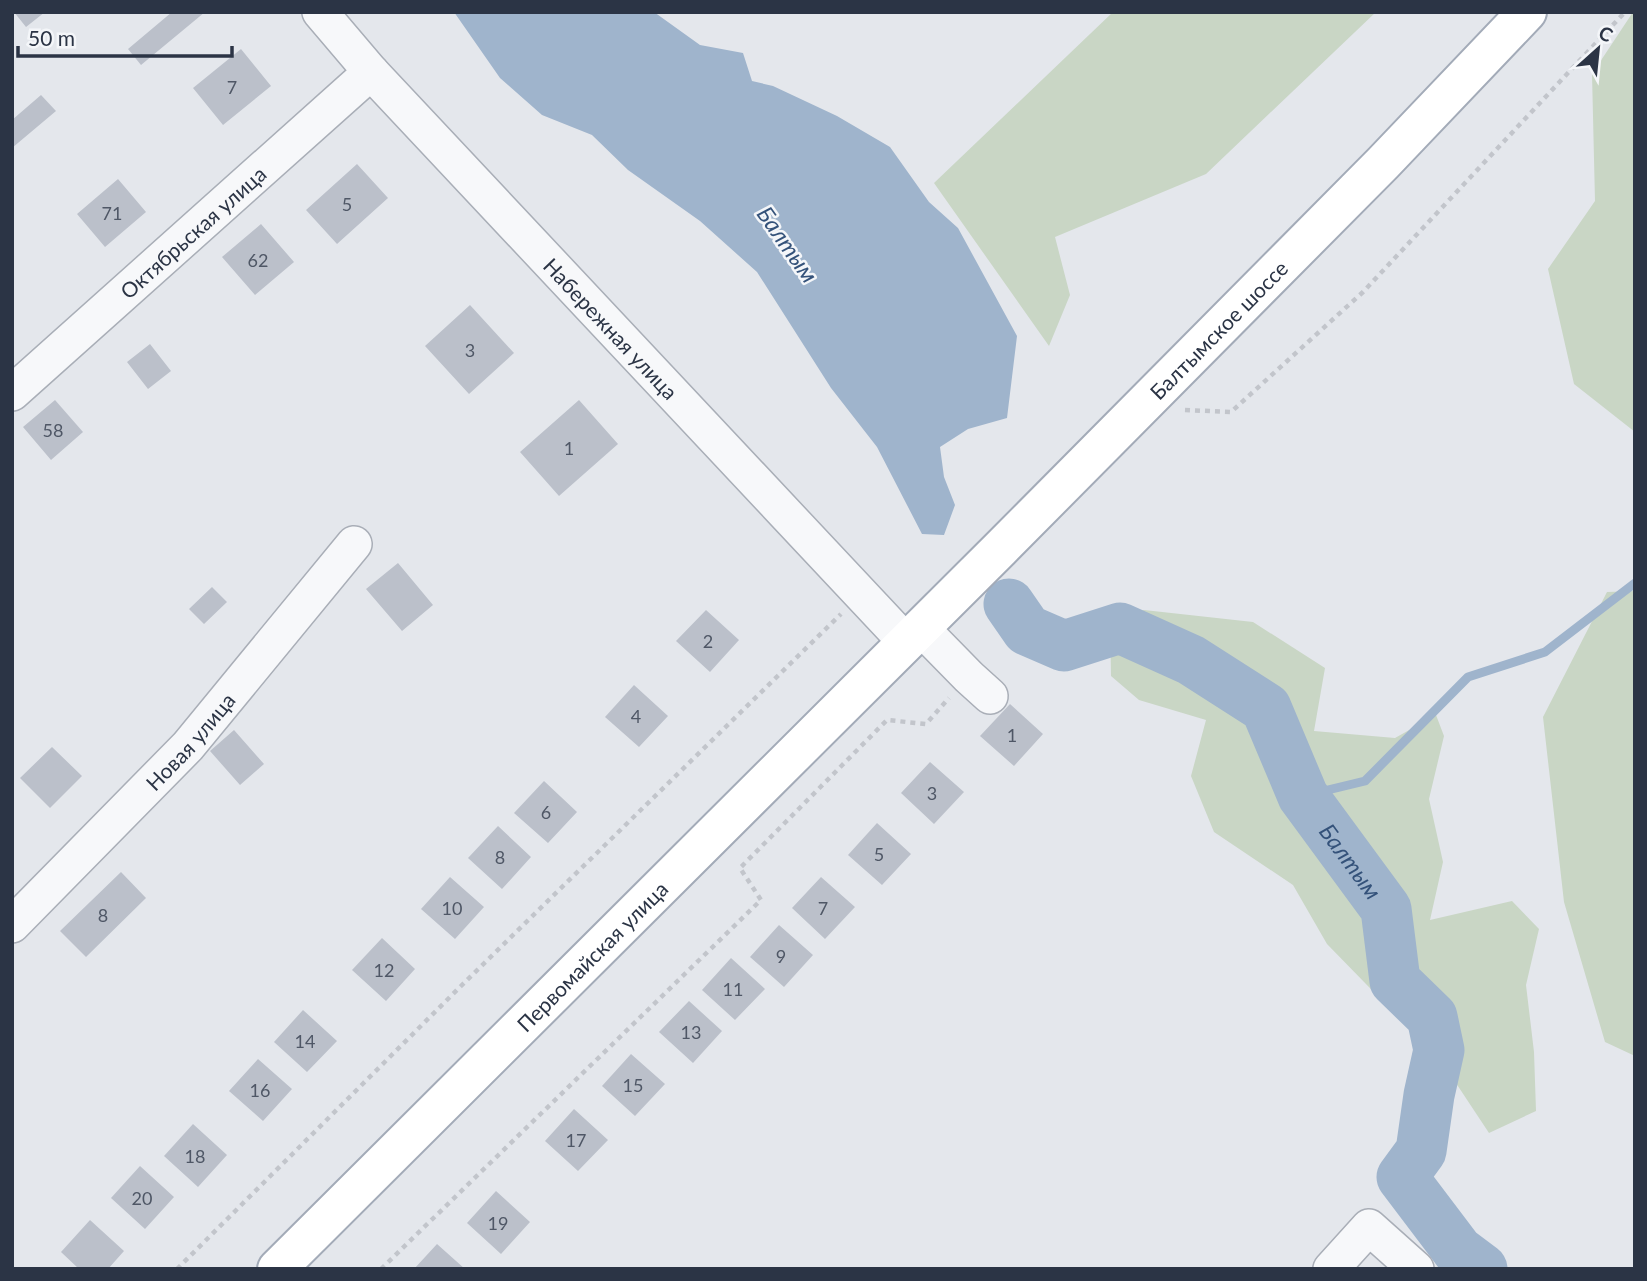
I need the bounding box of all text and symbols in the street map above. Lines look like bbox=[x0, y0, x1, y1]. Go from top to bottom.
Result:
scale bar bbox=[18, 14, 231, 58]
north arrow bbox=[1563, 14, 1633, 84]
text: С bbox=[1595, 20, 1617, 47]
text: 50 m bbox=[28, 25, 75, 50]
house number: 7 bbox=[227, 76, 237, 98]
street label: Октябрьская улица bbox=[115, 160, 270, 303]
house number: 5 bbox=[342, 193, 352, 215]
water label: Балтым bbox=[752, 201, 824, 287]
house number: 71 bbox=[102, 202, 122, 224]
house number: 62 bbox=[248, 249, 268, 271]
street label: Набережная улица bbox=[539, 252, 684, 404]
street label: Балтымское шоссе bbox=[1144, 255, 1292, 404]
house number: 3 bbox=[465, 339, 475, 361]
house number: 58 bbox=[43, 419, 63, 441]
house number: 1 bbox=[564, 437, 574, 459]
house number: 2 bbox=[703, 630, 713, 652]
street label: Новая улица bbox=[140, 687, 239, 795]
house number: 4 bbox=[631, 705, 641, 727]
house number: 1 bbox=[1007, 724, 1017, 746]
house number: 3 bbox=[927, 782, 937, 804]
house number: 6 bbox=[541, 801, 551, 823]
water label: Балтым bbox=[1314, 818, 1388, 904]
house number: 5 bbox=[874, 843, 884, 865]
house number: 8 bbox=[495, 846, 505, 868]
street label: Первомайская улица bbox=[511, 875, 672, 1036]
house number: 10 bbox=[442, 897, 462, 919]
house number: 7 bbox=[818, 897, 828, 919]
house number: 8 bbox=[98, 904, 108, 926]
house number: 9 bbox=[776, 945, 786, 967]
house number: 12 bbox=[374, 959, 394, 981]
house number: 11 bbox=[723, 978, 743, 1000]
house number: 13 bbox=[681, 1021, 701, 1043]
house number: 14 bbox=[295, 1030, 315, 1052]
house number: 15 bbox=[623, 1074, 643, 1096]
house number: 16 bbox=[250, 1079, 270, 1101]
house number: 17 bbox=[566, 1129, 586, 1151]
house number: 18 bbox=[185, 1145, 205, 1167]
house number: 20 bbox=[132, 1187, 152, 1209]
house number: 19 bbox=[488, 1212, 508, 1234]

